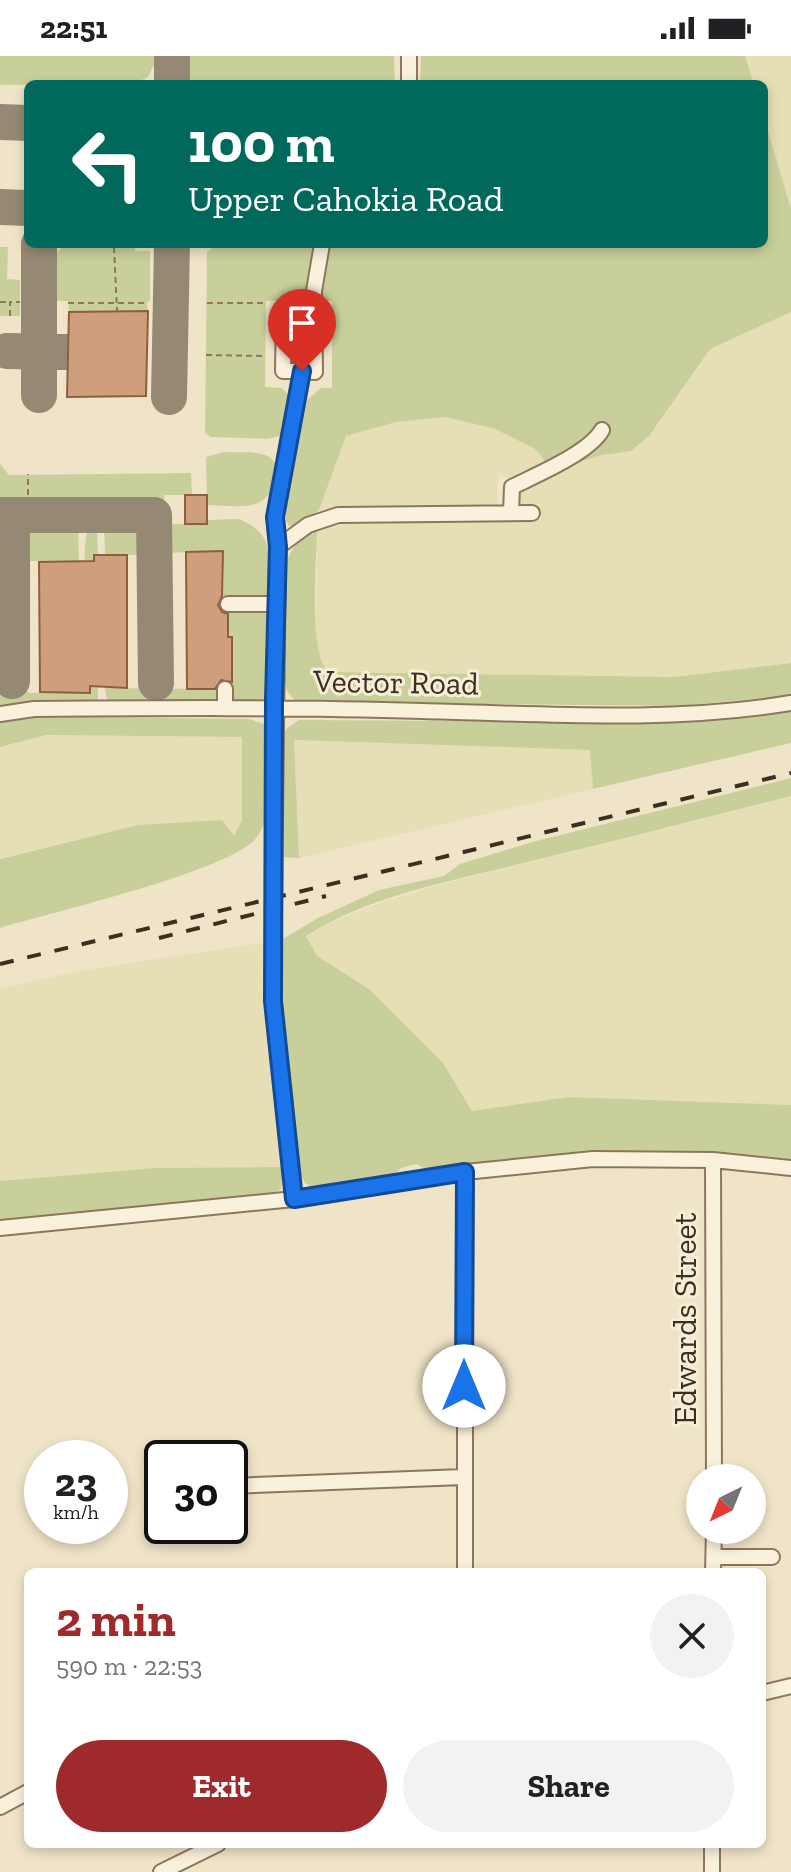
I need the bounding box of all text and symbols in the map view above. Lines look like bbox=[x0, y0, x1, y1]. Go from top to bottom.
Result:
text: 22:51 bbox=[40, 10, 107, 46]
text: 100 m bbox=[188, 109, 335, 176]
icon: left bbox=[56, 112, 160, 216]
text: Upper Cahokia Road bbox=[188, 177, 503, 220]
pin bbox=[268, 289, 336, 371]
icon: arrive bbox=[280, 301, 324, 345]
street label: Vector Road bbox=[312, 662, 480, 702]
street label: Edwards Street bbox=[666, 1213, 704, 1425]
position arrow bbox=[422, 1344, 506, 1428]
speed limit sign: 30 bbox=[144, 1440, 248, 1544]
text: 23 bbox=[55, 1458, 97, 1506]
north arrow bbox=[686, 1464, 766, 1544]
map controls bbox=[686, 1464, 766, 1544]
text: km/h bbox=[53, 1500, 99, 1524]
text: 2 min bbox=[56, 1591, 176, 1648]
button: close bbox=[650, 1594, 734, 1678]
text: 590 m · 22:53 bbox=[56, 1650, 203, 1682]
button: Exit bbox=[56, 1740, 387, 1832]
button: Share bbox=[403, 1740, 734, 1832]

